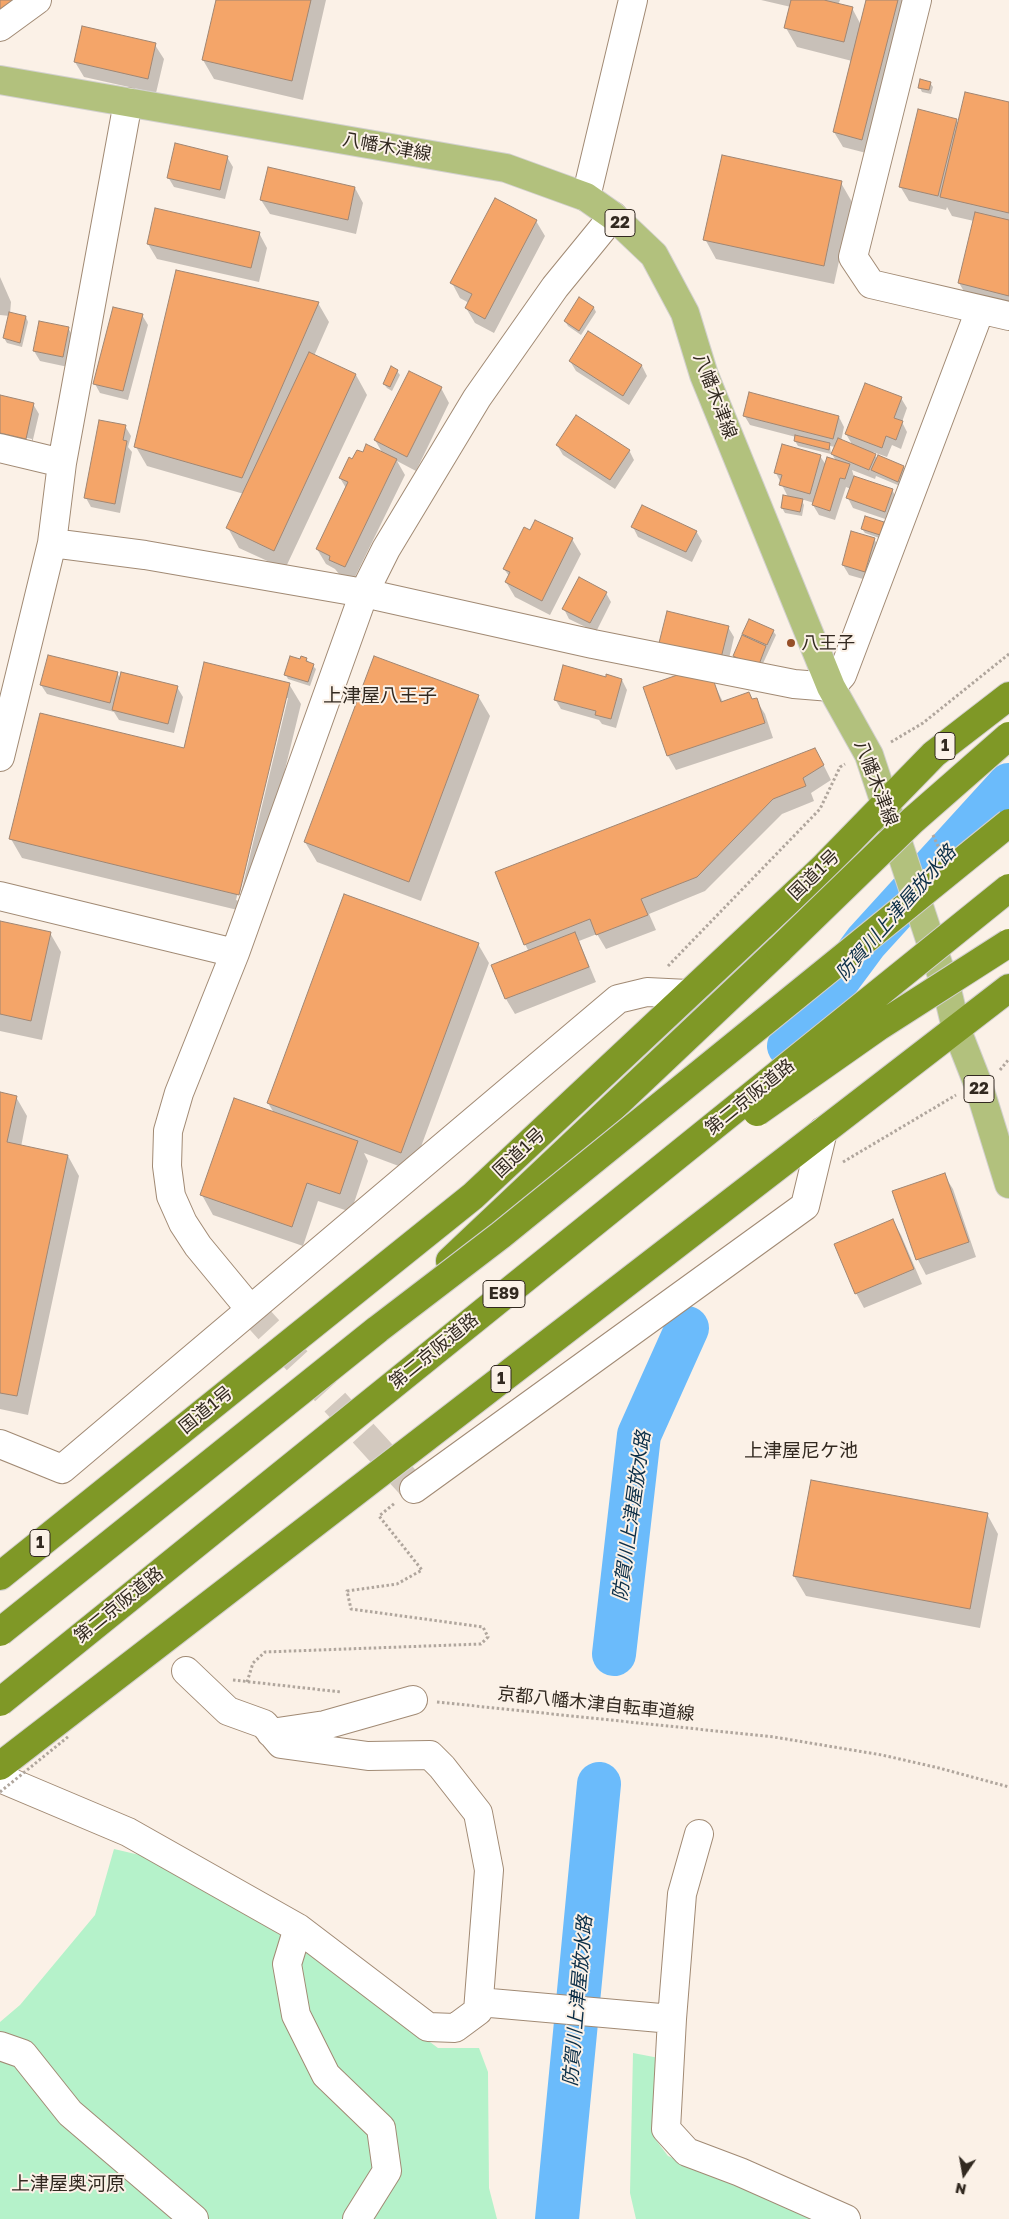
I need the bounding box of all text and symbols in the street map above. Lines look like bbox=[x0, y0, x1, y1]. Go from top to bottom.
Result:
street label: 八幡木津線 bbox=[341, 129, 433, 165]
road number: 22 bbox=[605, 210, 635, 237]
street label: 八幡木津線 bbox=[689, 350, 741, 442]
place label: 八王子 bbox=[801, 632, 855, 654]
marker: 八王子 bbox=[785, 637, 797, 649]
district label: 上津屋八王子 bbox=[323, 685, 437, 707]
road number: 1 bbox=[935, 732, 955, 759]
street label: 八幡木津線 bbox=[850, 737, 902, 829]
water label: 防賀川上津屋放水路 bbox=[831, 841, 961, 985]
street label: 国道1号 bbox=[784, 845, 844, 905]
street label: 第二京阪道路 bbox=[701, 1055, 799, 1139]
road number: 22 bbox=[964, 1076, 994, 1102]
street label: 国道1号 bbox=[489, 1124, 549, 1182]
road number: E89 bbox=[483, 1280, 525, 1308]
street label: 第二京阪道路 bbox=[385, 1309, 483, 1393]
road number: 1 bbox=[491, 1366, 511, 1392]
street label: 国道1号 bbox=[175, 1382, 237, 1438]
water label: 防賀川上津屋放水路 bbox=[609, 1430, 655, 1602]
district label: 上津屋尼ケ池 bbox=[744, 1440, 858, 1462]
road number: 1 bbox=[30, 1530, 50, 1556]
street label: 第二京阪道路 bbox=[70, 1563, 168, 1647]
street label: 京都八幡木津自転車道線 bbox=[496, 1683, 696, 1725]
water label: 防賀川上津屋放水路 bbox=[559, 1915, 597, 2087]
north arrow bbox=[939, 2149, 989, 2199]
district label: 上津屋奥河原 bbox=[11, 2173, 125, 2195]
text: N bbox=[954, 2180, 968, 2199]

